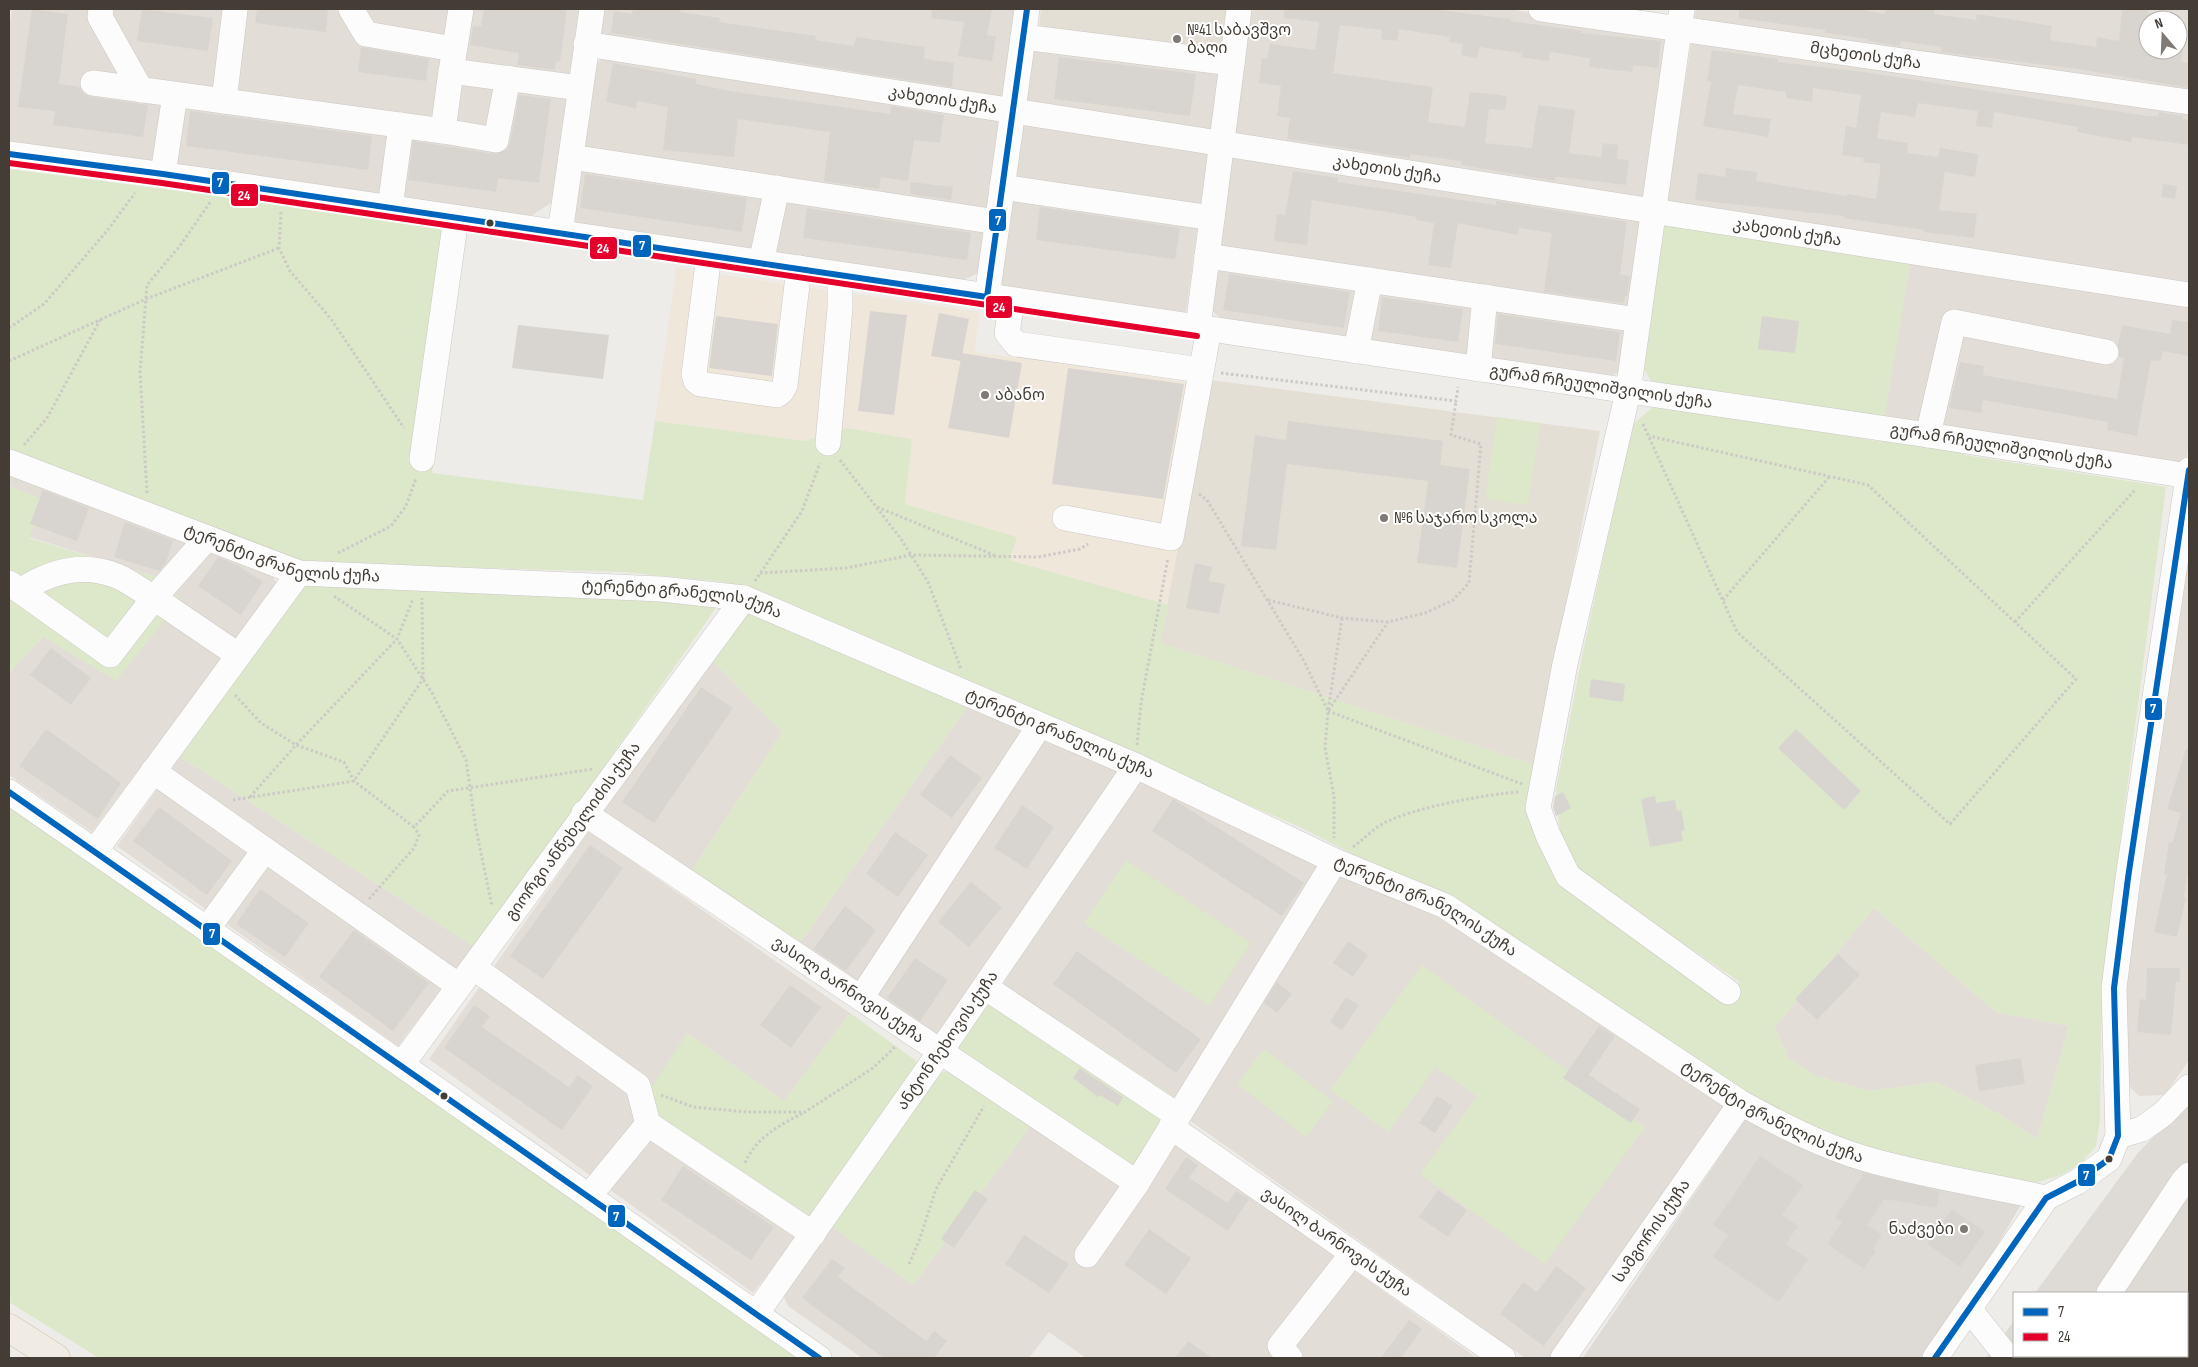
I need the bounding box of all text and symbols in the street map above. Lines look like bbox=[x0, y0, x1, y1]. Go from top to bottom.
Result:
north arrow bbox=[2138, 10, 2188, 60]
text: N bbox=[2153, 14, 2165, 32]
place label: №41 საბავშვო ბაღი bbox=[1187, 21, 1291, 58]
marker: №41 საბავშვო ბაღი bbox=[1171, 33, 1183, 45]
street label: მცხეთის ქუჩა bbox=[1809, 38, 1922, 73]
street label: კახეთის ქუჩა bbox=[887, 82, 998, 118]
street label: კახეთის ქუჩა bbox=[1332, 152, 1443, 187]
line badge: 7 bbox=[211, 171, 230, 195]
text: 7 bbox=[217, 174, 224, 191]
line badge: 24 bbox=[230, 183, 259, 207]
text: 24 bbox=[238, 187, 251, 204]
line badge: 7 bbox=[988, 208, 1007, 232]
text: 7 bbox=[995, 212, 1002, 229]
street label: კახეთის ქუჩა bbox=[1732, 214, 1843, 250]
unlabelled marker bbox=[485, 218, 495, 228]
line badge: 7 bbox=[632, 234, 652, 258]
line badge: 24 bbox=[589, 236, 618, 260]
text: 7 bbox=[639, 237, 646, 254]
text: 24 bbox=[597, 240, 610, 257]
line badge: 24 bbox=[985, 295, 1013, 319]
text: 24 bbox=[993, 299, 1006, 316]
street label: გურამ რჩეულიშვილის ქუჩა bbox=[1488, 361, 1714, 413]
place label: აბანო bbox=[995, 386, 1045, 405]
marker: აბანო bbox=[979, 389, 991, 401]
street label: გურამ რჩეულიშვილის ქუჩა bbox=[1889, 420, 2114, 473]
place label: №6 საჯარო სკოლა bbox=[1394, 509, 1537, 528]
marker: №6 საჯარო სკოლა bbox=[1378, 512, 1390, 524]
street label: ტერენტი გრანელის ქუჩა bbox=[181, 520, 381, 586]
street label: ტერენტი გრანელის ქუჩა bbox=[581, 576, 785, 623]
street label: ტერენტი გრანელის ქუჩა bbox=[963, 685, 1157, 783]
line badge: 7 bbox=[2144, 697, 2163, 721]
text: 7 bbox=[2150, 700, 2157, 717]
street label: გიორგი ანწეხელიძის ქუჩა bbox=[501, 738, 645, 924]
street label: ტერენტი გრანელის ქუჩა bbox=[1331, 852, 1521, 961]
line badge: 7 bbox=[202, 922, 221, 946]
text: 7 bbox=[209, 925, 216, 942]
street label: ვასილ ბარნოვის ქუჩა bbox=[769, 932, 928, 1047]
street label: ანტონ ჩეხოვის ქუჩა bbox=[893, 967, 1002, 1114]
street label: ტერენტი გრანელის ქუჩა bbox=[1678, 1057, 1866, 1167]
unlabelled marker bbox=[439, 1091, 449, 1101]
unlabelled marker bbox=[2104, 1154, 2114, 1164]
line badge: 7 bbox=[2077, 1163, 2096, 1187]
text: 7 bbox=[2083, 1167, 2090, 1184]
street label: სამგორის ქუჩა bbox=[1609, 1176, 1694, 1286]
street label: ვასილ ბარნოვის ქუჩა bbox=[1258, 1184, 1415, 1301]
line badge: 7 bbox=[607, 1204, 626, 1228]
text: 7 bbox=[613, 1208, 620, 1225]
place label: ნაძვები bbox=[1889, 1220, 1954, 1239]
marker: ნაძვები bbox=[1958, 1223, 1970, 1235]
legend bbox=[2013, 1292, 2188, 1357]
text: 7 bbox=[2058, 1303, 2064, 1322]
text: 24 bbox=[2058, 1328, 2070, 1347]

